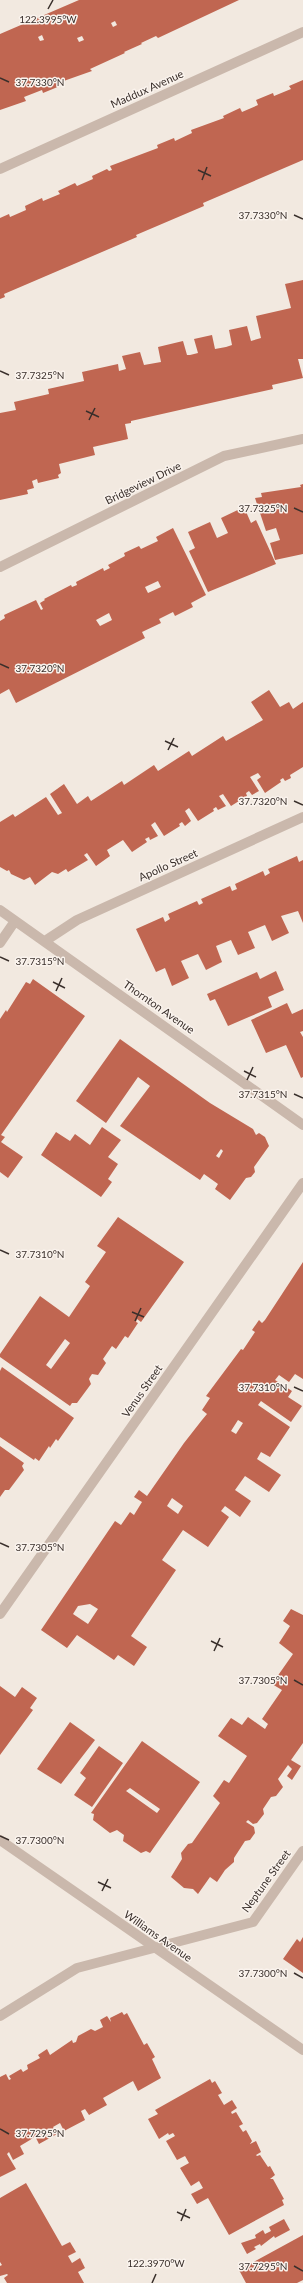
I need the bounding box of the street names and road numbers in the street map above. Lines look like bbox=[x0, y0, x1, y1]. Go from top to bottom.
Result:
street label: Maddux Avenue bbox=[108, 67, 185, 110]
street label: Bridgeview Drive bbox=[103, 459, 183, 507]
street label: Apollo Street bbox=[136, 846, 199, 883]
street label: Thornton Avenue bbox=[121, 977, 198, 1036]
street label: Venus Street bbox=[119, 1362, 165, 1420]
street label: Neptune Street bbox=[239, 1847, 293, 1914]
street label: Williams Avenue bbox=[122, 1907, 195, 1964]

